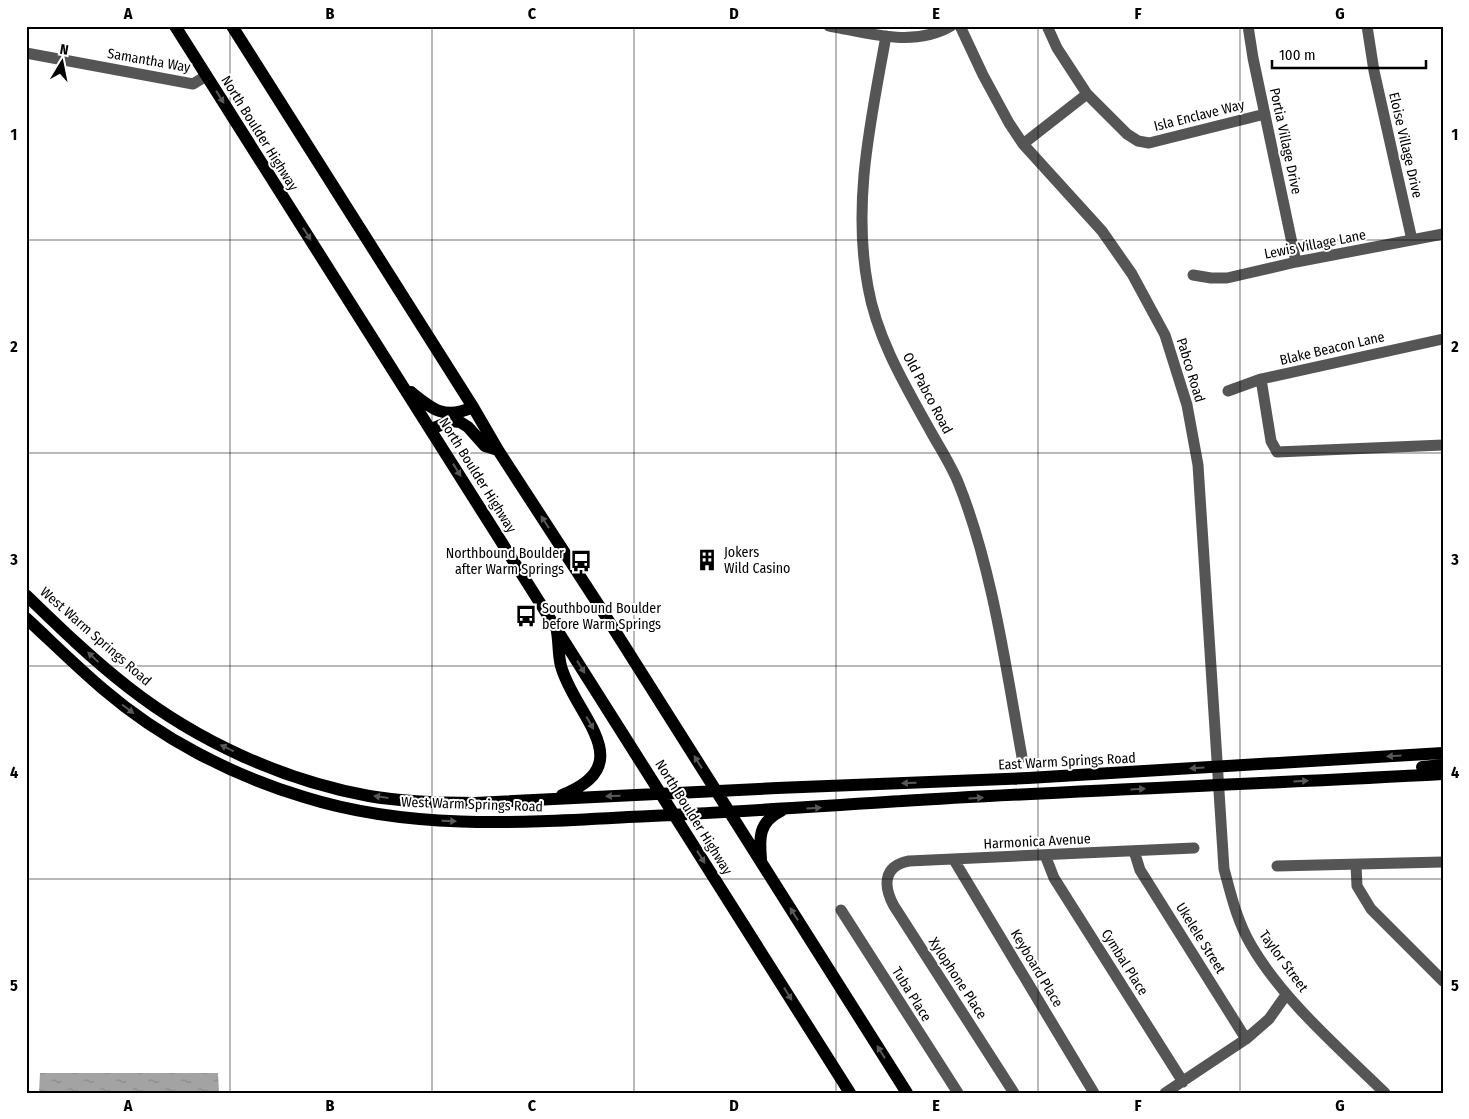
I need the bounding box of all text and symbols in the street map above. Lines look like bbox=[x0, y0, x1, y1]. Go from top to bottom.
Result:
text: A bbox=[123, 4, 133, 23]
text: B bbox=[326, 4, 335, 23]
text: C bbox=[528, 4, 537, 23]
text: D bbox=[729, 4, 739, 23]
text: E bbox=[932, 4, 940, 23]
text: F bbox=[1134, 4, 1142, 23]
text: G bbox=[1335, 4, 1345, 23]
north arrow bbox=[38, 38, 88, 88]
scale bar bbox=[1272, 38, 1425, 70]
text: N bbox=[59, 41, 70, 59]
street label: Samantha Way bbox=[106, 45, 192, 76]
text: 100 m bbox=[1279, 46, 1316, 64]
street label: North Boulder Highway bbox=[217, 73, 302, 195]
street label: Portia Village Drive bbox=[1266, 86, 1305, 196]
one-way arrow bbox=[215, 90, 224, 104]
street label: Eloise Village Drive bbox=[1385, 91, 1426, 200]
street label: Isla Enclave Way bbox=[1152, 96, 1247, 135]
text: 1 bbox=[11, 125, 17, 144]
text: 1 bbox=[1452, 125, 1458, 144]
street label: Lewis Village Lane bbox=[1263, 226, 1367, 263]
one-way arrow bbox=[302, 228, 311, 241]
street label: Blake Beacon Lane bbox=[1278, 328, 1386, 369]
street label: Pabco Road bbox=[1173, 336, 1208, 404]
text: 2 bbox=[9, 337, 18, 356]
text: 2 bbox=[1450, 337, 1459, 356]
street label: Old Pabco Road bbox=[899, 350, 956, 437]
street label: North Boulder Highway bbox=[435, 415, 520, 537]
one-way arrow bbox=[452, 463, 461, 477]
one-way arrow bbox=[540, 515, 549, 528]
place label: Jokers Wild Casino bbox=[724, 544, 790, 577]
place label: Northbound Boulder after Warm Springs bbox=[446, 545, 564, 578]
building icon: Jokers Wild Casino bbox=[694, 547, 720, 573]
bus stop icon: Northbound Boulder after Warm Springs bbox=[568, 548, 594, 574]
text: 3 bbox=[9, 550, 18, 569]
text: 3 bbox=[1450, 550, 1459, 569]
street label: West Warm Springs Road bbox=[37, 583, 155, 689]
place label: Southbound Boulder before Warm Springs bbox=[542, 600, 661, 633]
bus stop icon: Southbound Boulder before Warm Springs bbox=[513, 603, 539, 629]
one-way arrow bbox=[87, 651, 99, 663]
one-way arrow bbox=[576, 660, 586, 673]
one-way arrow bbox=[121, 703, 134, 714]
one-way arrow bbox=[585, 717, 594, 730]
one-way arrow bbox=[220, 744, 234, 752]
street label: East Warm Springs Road bbox=[998, 749, 1136, 774]
one-way arrow bbox=[1386, 753, 1402, 761]
one-way arrow bbox=[693, 755, 703, 769]
street label: North Boulder Highway bbox=[651, 757, 736, 879]
text: 4 bbox=[10, 763, 18, 782]
text: 4 bbox=[1451, 763, 1459, 782]
one-way arrow bbox=[1189, 764, 1205, 772]
one-way arrow bbox=[1293, 777, 1309, 785]
one-way arrow bbox=[901, 779, 917, 787]
one-way arrow bbox=[1130, 785, 1146, 793]
one-way arrow bbox=[605, 792, 621, 800]
one-way arrow bbox=[373, 793, 389, 801]
one-way arrow bbox=[968, 793, 984, 801]
street label: West Warm Springs Road bbox=[401, 794, 543, 815]
one-way arrow bbox=[806, 803, 822, 811]
one-way arrow bbox=[441, 817, 457, 825]
street label: Harmonica Avenue bbox=[983, 830, 1091, 853]
one-way arrow bbox=[697, 850, 706, 863]
street label: Ukelele Street bbox=[1172, 900, 1229, 977]
one-way arrow bbox=[790, 907, 799, 921]
street label: Keyboard Place bbox=[1007, 926, 1066, 1010]
street label: Cymbal Place bbox=[1098, 926, 1152, 999]
street label: Taylor Street bbox=[1255, 927, 1312, 996]
street label: Xylophone Place bbox=[925, 934, 990, 1022]
street label: Tuba Place bbox=[888, 964, 935, 1025]
text: 5 bbox=[10, 976, 18, 995]
text: 5 bbox=[1451, 976, 1459, 995]
one-way arrow bbox=[783, 987, 793, 1001]
one-way arrow bbox=[876, 1045, 886, 1058]
text: A bbox=[123, 1096, 133, 1115]
text: B bbox=[326, 1096, 335, 1115]
text: C bbox=[528, 1096, 537, 1115]
text: D bbox=[729, 1096, 739, 1115]
text: E bbox=[932, 1096, 940, 1115]
text: F bbox=[1134, 1096, 1142, 1115]
text: G bbox=[1335, 1096, 1345, 1115]

